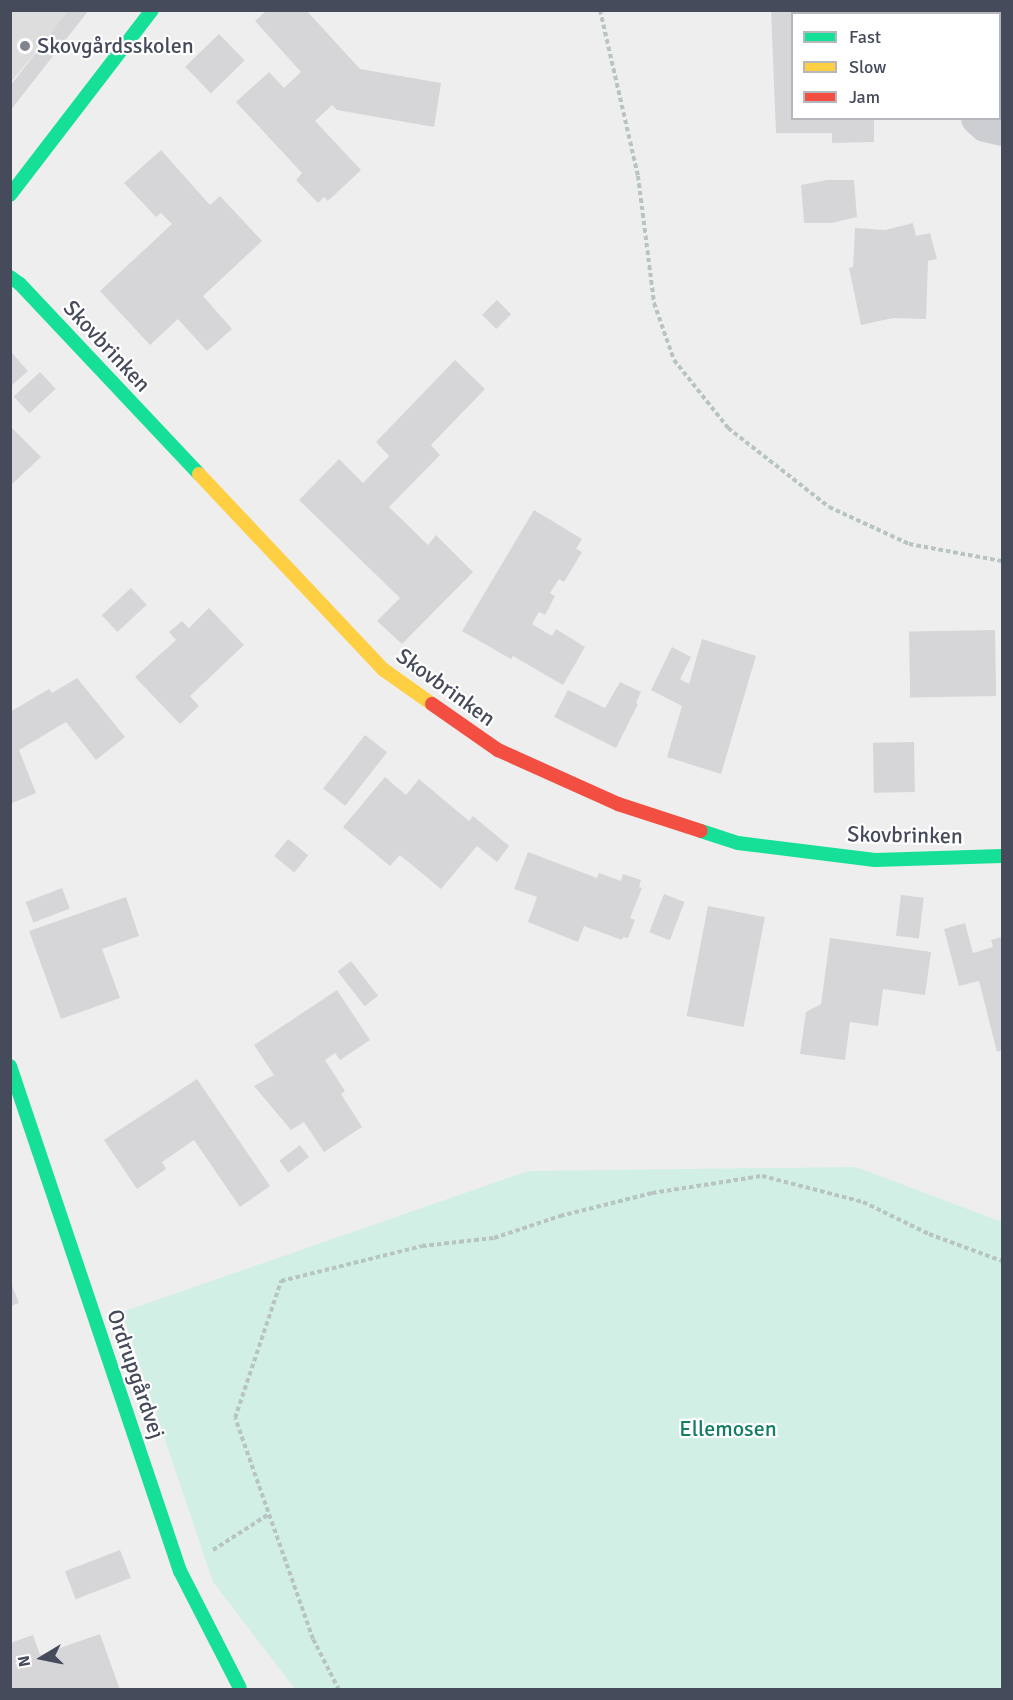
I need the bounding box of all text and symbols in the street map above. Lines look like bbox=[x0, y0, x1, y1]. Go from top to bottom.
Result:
legend bbox=[791, 12, 1001, 120]
text: Fast bbox=[849, 26, 881, 48]
place label: Skovgårdsskolen bbox=[37, 33, 194, 59]
marker: Skovgårdsskolen bbox=[18, 39, 32, 53]
text: Slow bbox=[849, 56, 886, 78]
text: Jam bbox=[849, 86, 880, 108]
street label: Skovbrinken bbox=[58, 295, 156, 397]
street label: Skovbrinken bbox=[391, 642, 501, 732]
street label: Skovbrinken bbox=[847, 821, 963, 849]
street label: Ordrupgårdvej bbox=[102, 1306, 170, 1442]
park label: Ellemosen bbox=[679, 1416, 777, 1442]
north arrow bbox=[12, 1628, 72, 1688]
text: N bbox=[13, 1654, 35, 1668]

